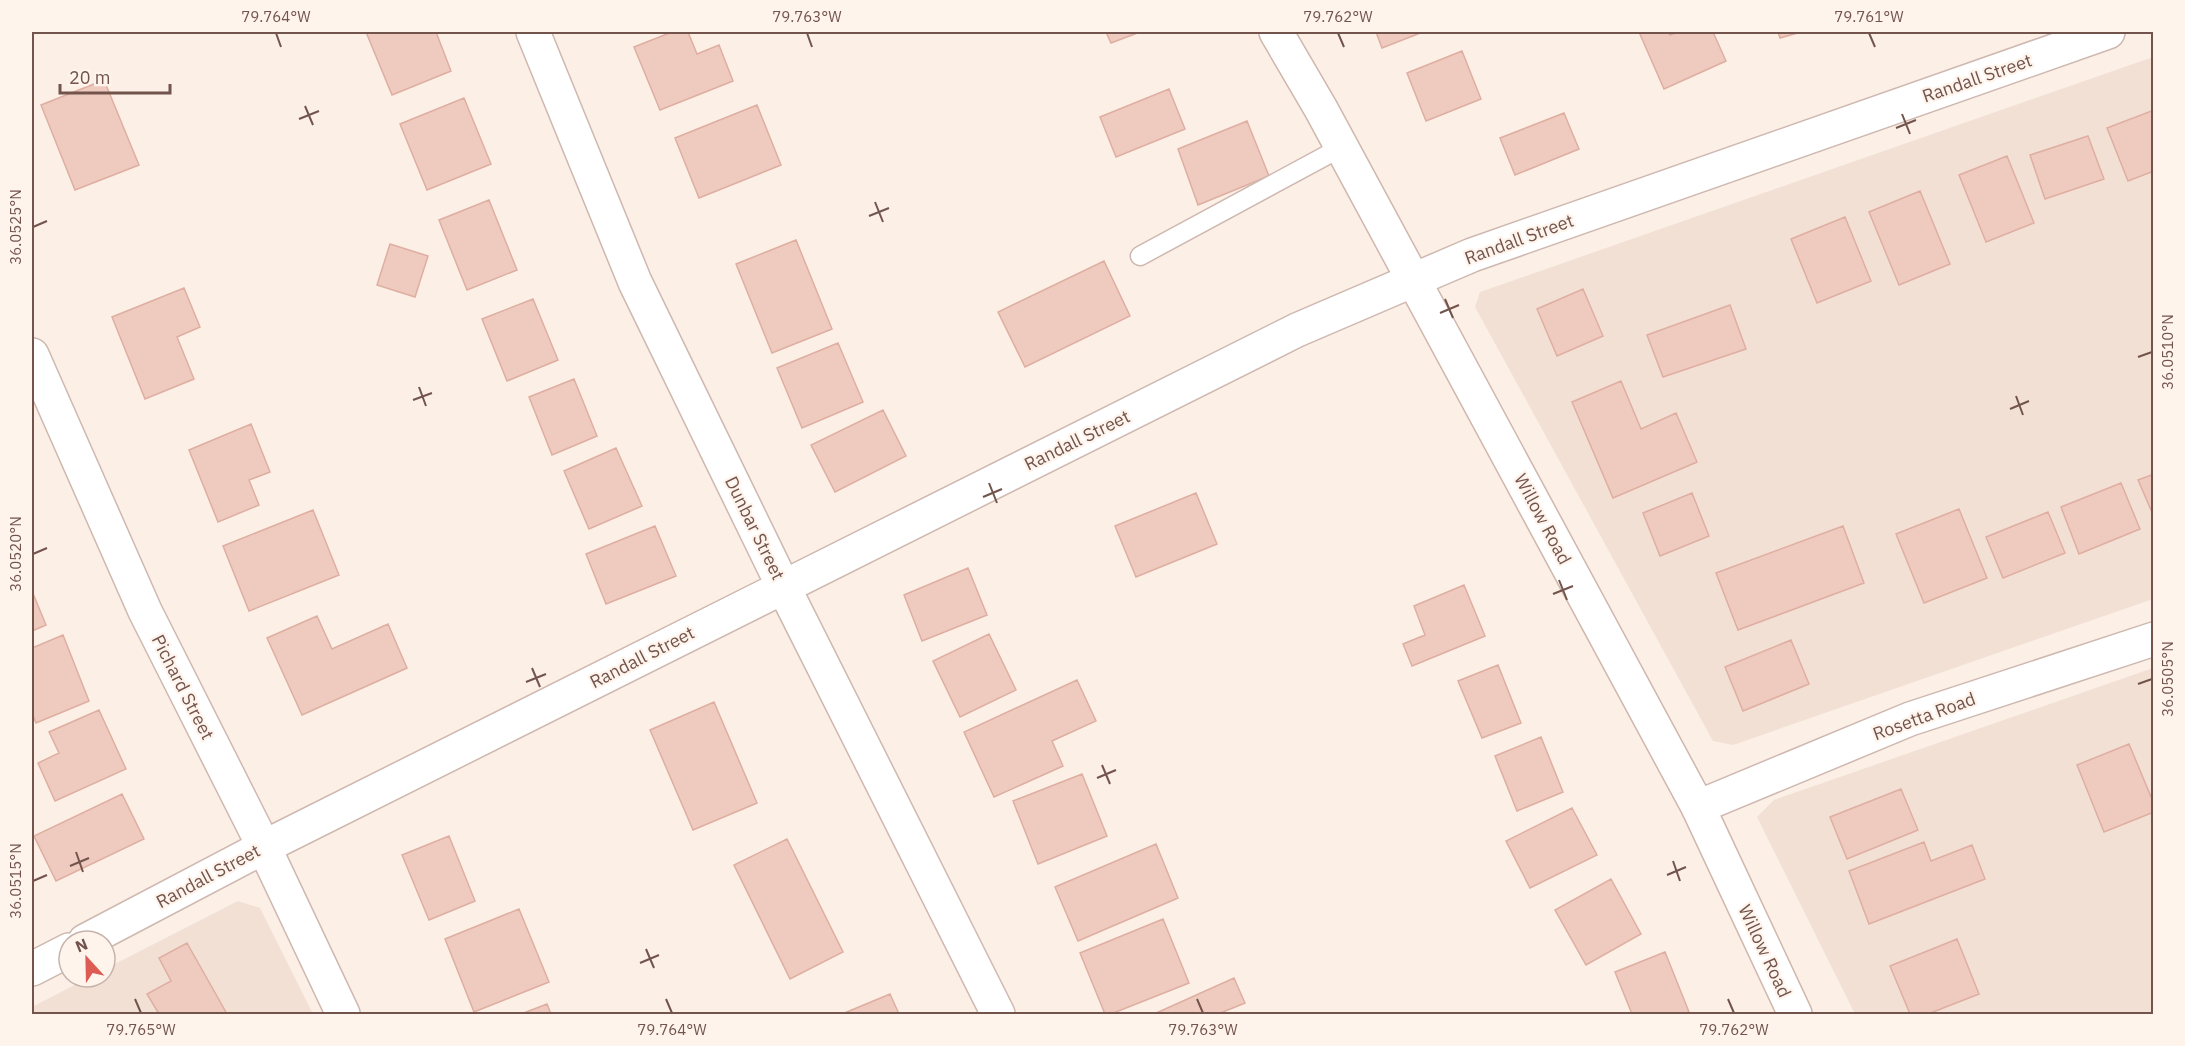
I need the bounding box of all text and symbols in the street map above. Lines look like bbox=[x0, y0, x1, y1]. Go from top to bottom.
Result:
text: 79.764°W bbox=[241, 7, 311, 26]
text: 79.763°W bbox=[772, 7, 842, 26]
text: 79.762°W bbox=[1303, 7, 1373, 26]
text: 79.761°W bbox=[1834, 7, 1904, 26]
street label: Randall Street bbox=[1919, 48, 2035, 108]
scale bar bbox=[60, 57, 170, 95]
text: 20 m bbox=[69, 66, 111, 89]
text: 36.0525°N bbox=[6, 189, 25, 265]
street label: Randall Street bbox=[1461, 209, 1577, 269]
text: 36.0510°N bbox=[2158, 314, 2177, 390]
street label: Randall Street bbox=[1020, 405, 1134, 475]
street label: Willow Road bbox=[1509, 470, 1577, 568]
street label: Dunbar Street bbox=[720, 472, 790, 584]
text: 36.0520°N bbox=[6, 516, 25, 592]
street label: Randall Street bbox=[586, 621, 698, 693]
street label: Pichard Street bbox=[147, 631, 219, 743]
text: 36.0505°N bbox=[2158, 641, 2177, 717]
street label: Rosetta Road bbox=[1869, 687, 1979, 745]
street label: Randall Street bbox=[152, 839, 264, 913]
text: 36.0515°N bbox=[6, 843, 25, 919]
street label: Willow Road bbox=[1734, 901, 1796, 1001]
north arrow bbox=[57, 929, 117, 989]
text: N bbox=[72, 934, 91, 957]
text: 79.765°W bbox=[106, 1020, 176, 1039]
text: 79.764°W bbox=[637, 1020, 707, 1039]
text: 79.763°W bbox=[1168, 1020, 1238, 1039]
text: 79.762°W bbox=[1699, 1020, 1769, 1039]

